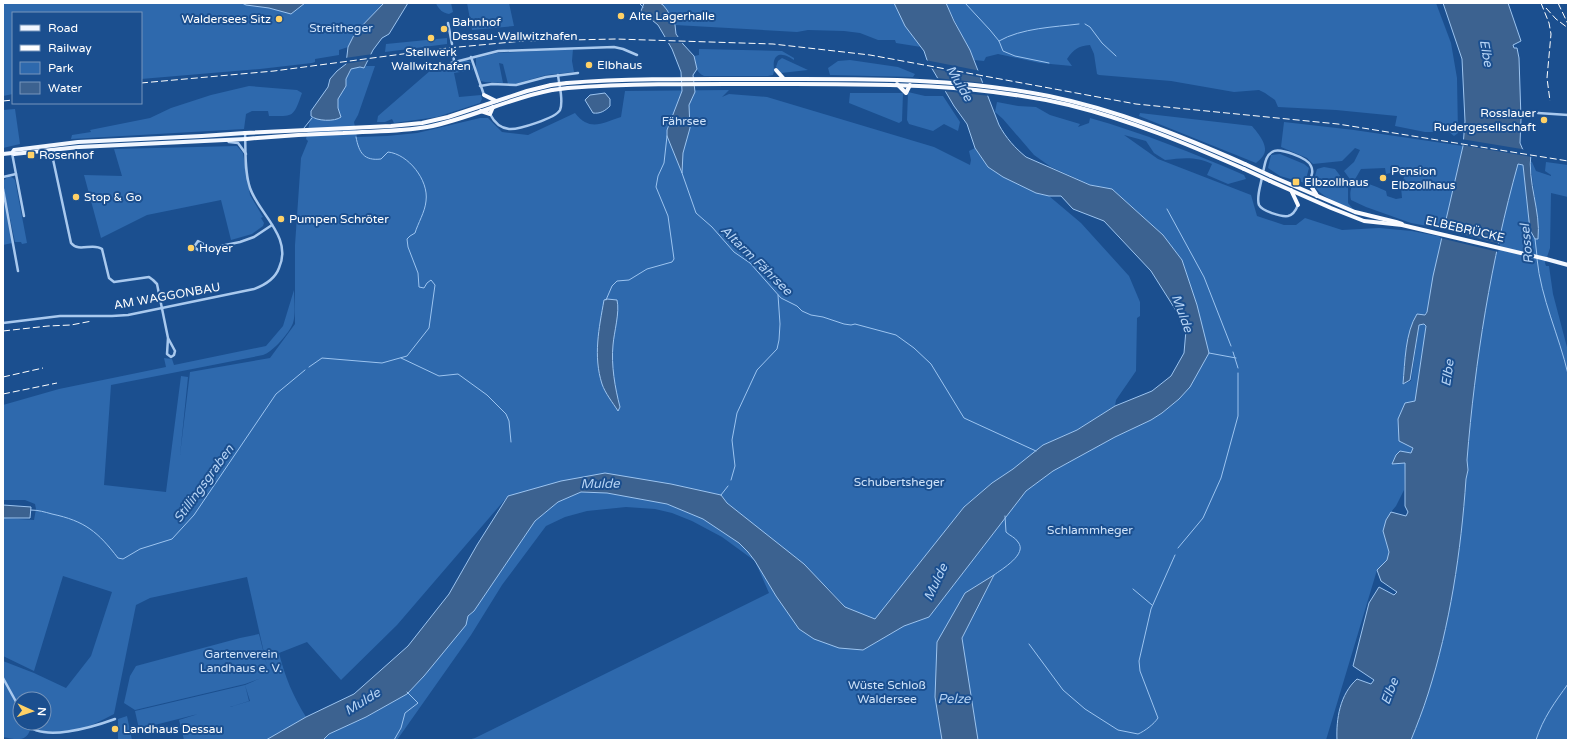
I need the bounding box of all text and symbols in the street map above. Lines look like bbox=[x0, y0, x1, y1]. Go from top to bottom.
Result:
place label: Alte Lagerhalle bbox=[629, 9, 715, 23]
marker: Alte Lagerhalle bbox=[616, 11, 626, 21]
legend bbox=[12, 12, 142, 104]
place label: Waldersees Sitz bbox=[182, 12, 271, 26]
marker: Waldersees Sitz bbox=[274, 14, 284, 24]
place label: Bahnhof Dessau-Wallwitzhafen bbox=[452, 15, 578, 43]
text: Road bbox=[48, 21, 78, 35]
park label: Streitheger bbox=[309, 21, 373, 35]
marker: Bahnhof Dessau-Wallwitzhafen bbox=[439, 24, 449, 34]
marker: Stellwerk Wallwitzhafen bbox=[426, 33, 436, 43]
water label: Elbe bbox=[1476, 38, 1496, 69]
text: Railway bbox=[48, 41, 92, 55]
place label: Stellwerk Wallwitzhafen bbox=[391, 45, 471, 73]
place label: Elbhaus bbox=[597, 58, 643, 72]
marker: Elbhaus bbox=[584, 60, 594, 70]
text: Park bbox=[48, 61, 74, 75]
water label: Mulde bbox=[942, 63, 976, 105]
text: Water bbox=[48, 81, 83, 95]
place label: Rosslauer Rudergesellschaft bbox=[1433, 106, 1536, 134]
park label: Fährsee bbox=[662, 114, 706, 128]
marker: Rosslauer Rudergesellschaft bbox=[1539, 115, 1549, 125]
place label: Rosenhof bbox=[39, 148, 94, 162]
marker: Rosenhof bbox=[26, 150, 36, 160]
place label: Pension Elbzollhaus bbox=[1391, 164, 1456, 192]
marker: Pension Elbzollhaus bbox=[1378, 173, 1388, 183]
place label: Elbzollhaus bbox=[1304, 175, 1369, 189]
marker: Elbzollhaus bbox=[1291, 177, 1301, 187]
place label: Stop & Go bbox=[84, 190, 142, 204]
marker: Stop & Go bbox=[71, 192, 81, 202]
place label: Pumpen Schröter bbox=[289, 212, 389, 226]
street label: ELBEBRÜCKE bbox=[1424, 213, 1506, 245]
marker: Pumpen Schröter bbox=[276, 214, 286, 224]
water label: Rossel bbox=[1517, 221, 1537, 265]
water label: Altarm Fährsee bbox=[717, 222, 796, 299]
place label: Hoyer bbox=[199, 241, 233, 255]
marker: Hoyer bbox=[186, 243, 196, 253]
street label: AM WAGGONBAU bbox=[112, 280, 222, 312]
water label: Mulde bbox=[1168, 292, 1196, 335]
water label: Elbe bbox=[1438, 358, 1458, 388]
water label: Stillingsgraben bbox=[170, 441, 238, 525]
park label: Schubertsheger bbox=[854, 475, 945, 489]
water label: Mulde bbox=[580, 476, 620, 492]
park label: Schlammheger bbox=[1047, 523, 1133, 537]
water label: Mulde bbox=[920, 561, 952, 604]
park label: Gartenverein Landhaus e. V. bbox=[200, 647, 282, 675]
water label: Elbe bbox=[1378, 675, 1402, 707]
park label: Wüste Schloß Waldersee bbox=[848, 678, 926, 706]
water label: Mulde bbox=[342, 684, 384, 719]
north arrow bbox=[12, 691, 52, 731]
water label: Pelze bbox=[938, 691, 971, 707]
text: N bbox=[35, 707, 48, 716]
place label: Landhaus Dessau bbox=[123, 722, 223, 736]
marker: Landhaus Dessau bbox=[110, 724, 120, 734]

